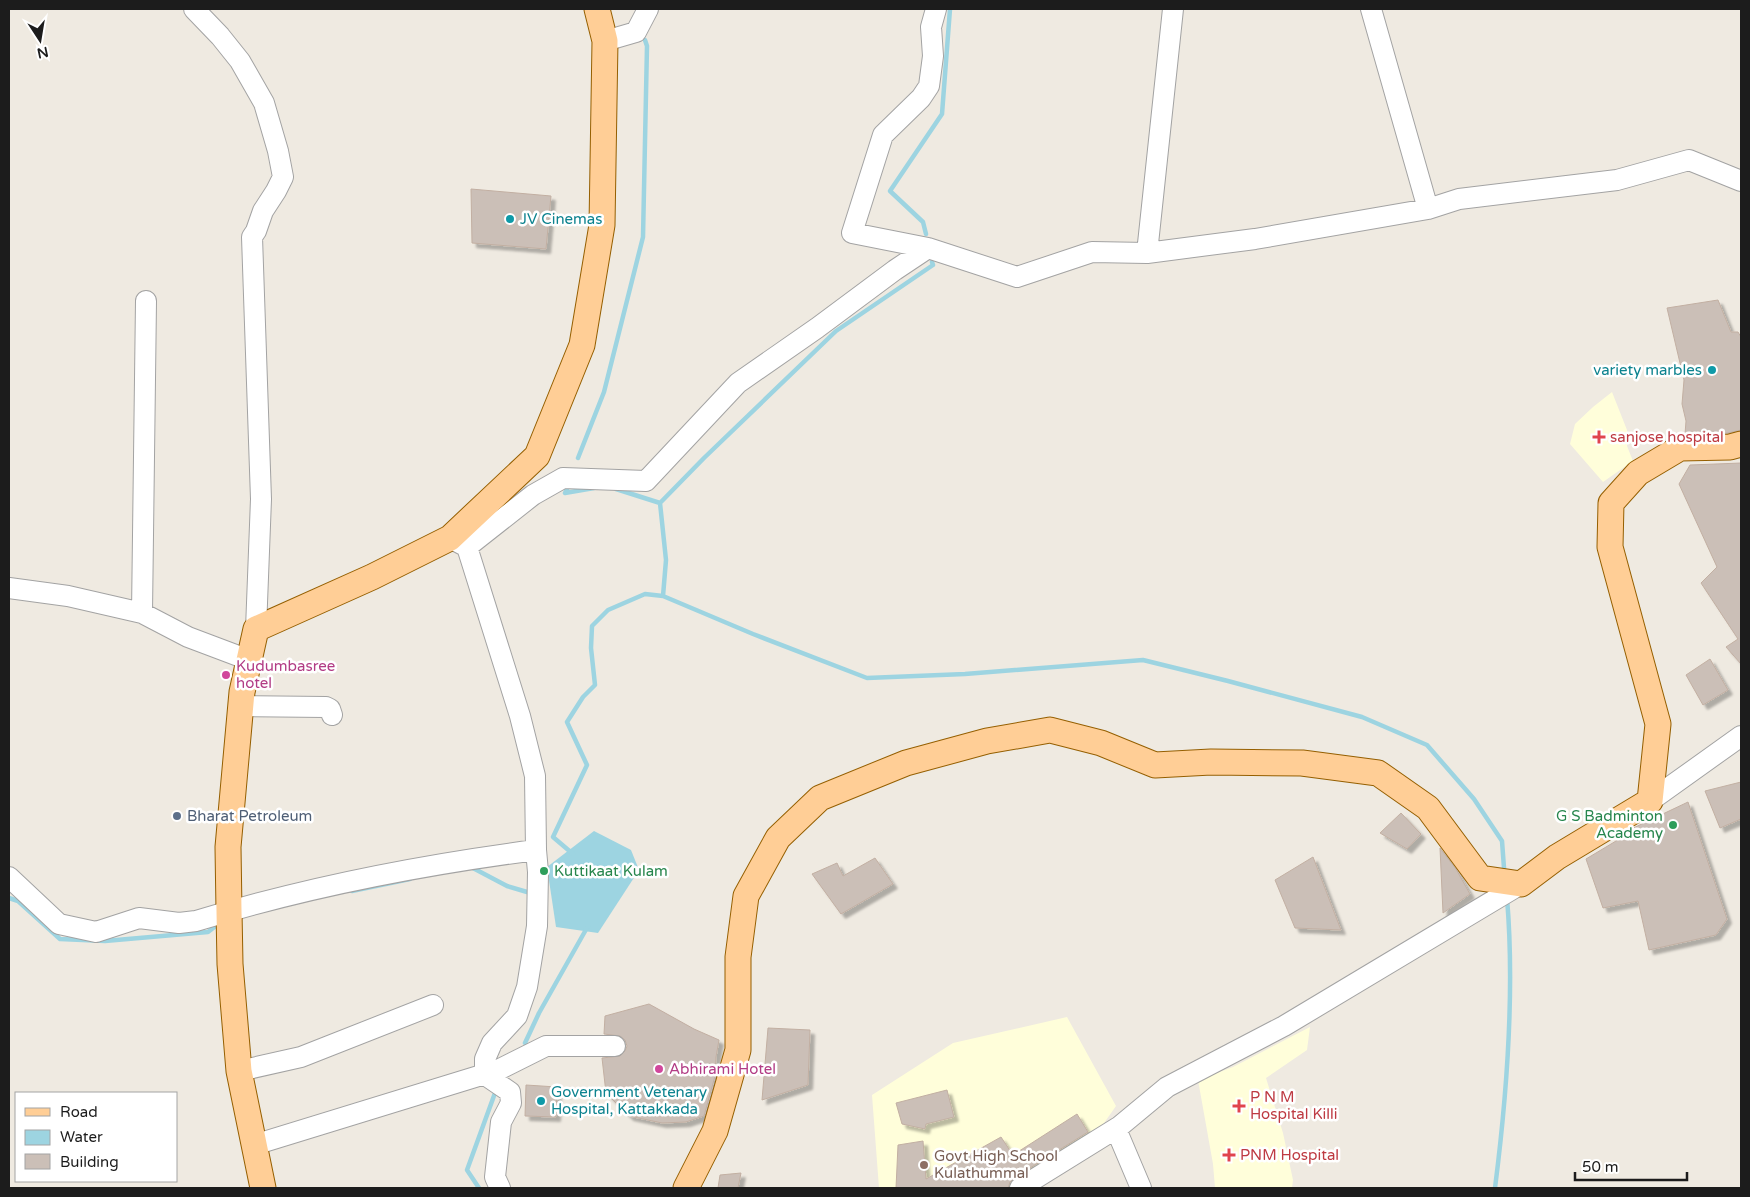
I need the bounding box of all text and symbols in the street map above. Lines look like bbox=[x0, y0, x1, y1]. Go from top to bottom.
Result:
north arrow bbox=[15, 15, 65, 65]
text: N bbox=[35, 43, 50, 62]
place label: JV Cinemas bbox=[520, 210, 603, 228]
marker: JV Cinemas bbox=[504, 213, 516, 225]
place label: variety marbles bbox=[1593, 361, 1702, 379]
marker: variety marbles bbox=[1706, 364, 1718, 376]
place label: sanjose hospital bbox=[1610, 428, 1724, 446]
marker: sanjose hospital bbox=[1592, 430, 1606, 444]
place label: Kudumbasree hotel bbox=[236, 657, 335, 692]
marker: Kudumbasree hotel bbox=[220, 669, 232, 681]
place label: Bharat Petroleum bbox=[187, 807, 312, 825]
place label: G S Badminton Academy bbox=[1556, 807, 1663, 842]
marker: Bharat Petroleum bbox=[171, 810, 183, 822]
marker: G S Badminton Academy bbox=[1667, 819, 1679, 831]
place label: Kuttikaat Kulam bbox=[554, 862, 668, 880]
marker: Kuttikaat Kulam bbox=[538, 865, 550, 877]
place label: Abhirami Hotel bbox=[669, 1060, 776, 1078]
marker: Abhirami Hotel bbox=[653, 1063, 665, 1075]
place label: Government Vetenary Hospital, Kattakkada bbox=[551, 1083, 707, 1118]
place label: P N M Hospital Killi bbox=[1250, 1088, 1337, 1123]
legend bbox=[15, 1092, 178, 1182]
marker: Government Vetenary Hospital, Kattakkada bbox=[535, 1095, 547, 1107]
marker: P N M Hospital Killi bbox=[1232, 1099, 1246, 1113]
text: Road bbox=[60, 1103, 98, 1121]
text: Water bbox=[60, 1128, 103, 1146]
place label: PNM Hospital bbox=[1240, 1146, 1339, 1164]
place label: Govt High School Kulathummal bbox=[934, 1147, 1058, 1182]
marker: PNM Hospital bbox=[1222, 1148, 1236, 1162]
scale bar bbox=[1575, 1150, 1688, 1182]
text: Building bbox=[60, 1153, 119, 1171]
text: 50 m bbox=[1582, 1158, 1619, 1176]
marker: Govt High School Kulathummal bbox=[918, 1159, 930, 1171]

